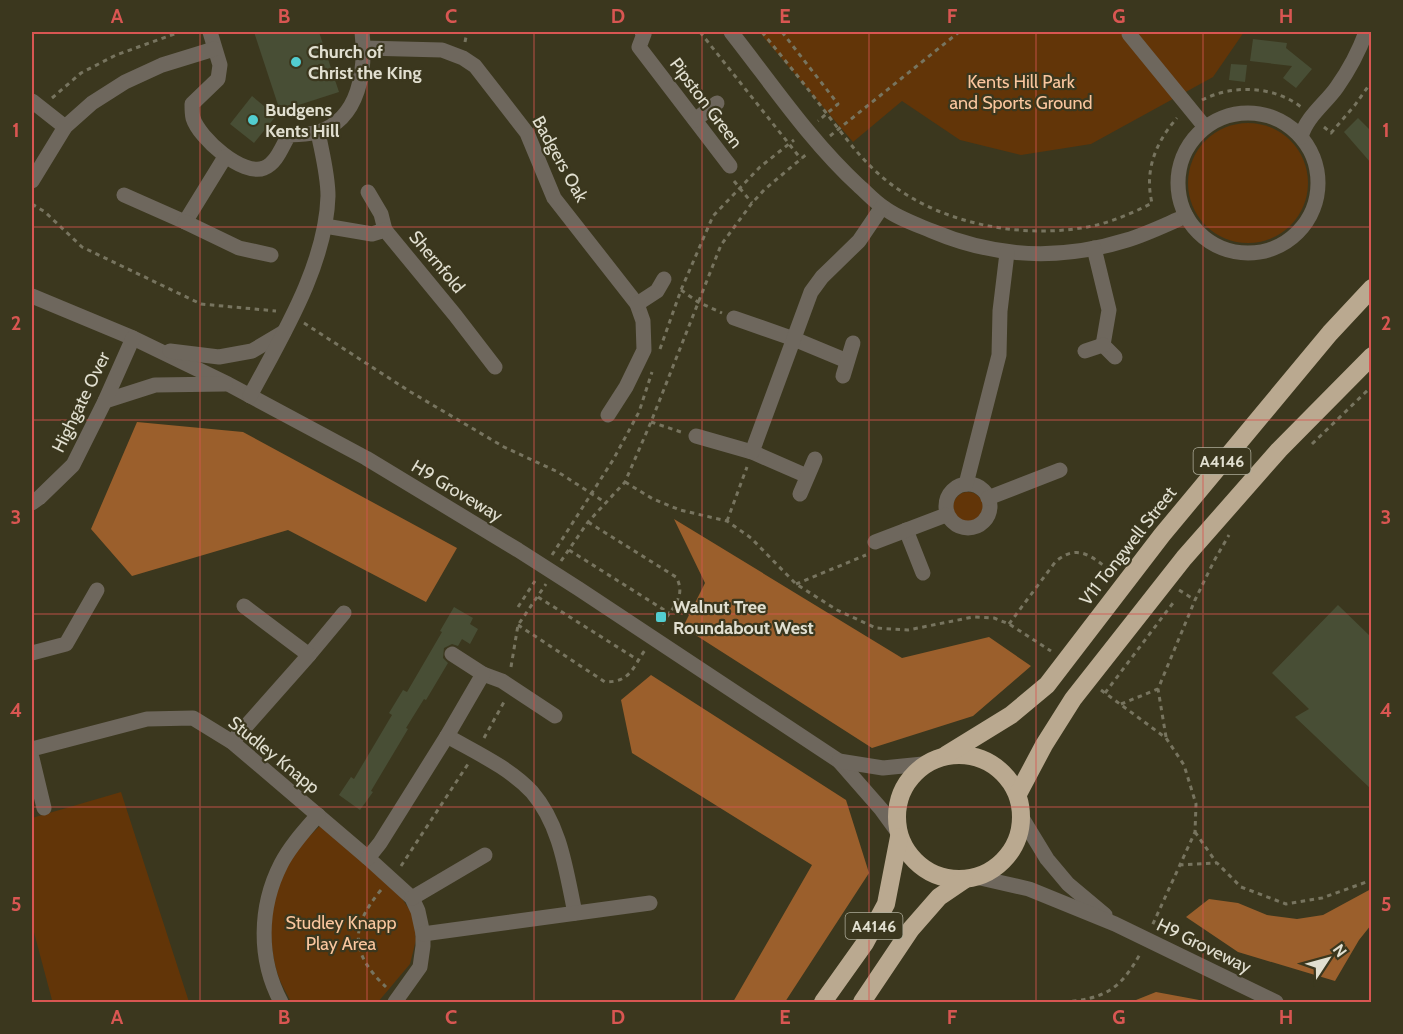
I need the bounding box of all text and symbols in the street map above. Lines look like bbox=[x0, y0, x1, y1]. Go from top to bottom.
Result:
text: A bbox=[111, 4, 124, 28]
text: B bbox=[278, 4, 290, 28]
text: C bbox=[445, 4, 457, 28]
text: D bbox=[611, 4, 625, 28]
text: E bbox=[779, 4, 791, 28]
text: F bbox=[947, 4, 958, 28]
text: G bbox=[1112, 4, 1126, 28]
text: H bbox=[1279, 4, 1293, 28]
place label: Church of Christ the King bbox=[308, 41, 422, 84]
street label: Pipston Green bbox=[665, 53, 747, 153]
marker: Church of Christ the King bbox=[289, 55, 303, 69]
park label: Kents Hill Park and Sports Ground bbox=[949, 71, 1093, 114]
place label: Budgens Kents Hill bbox=[265, 99, 340, 142]
street label: Badgers Oak bbox=[527, 112, 593, 207]
marker: Budgens Kents Hill bbox=[246, 113, 260, 127]
text: 1 bbox=[12, 118, 20, 142]
text: 1 bbox=[1382, 118, 1390, 142]
street label: Shernfold bbox=[405, 226, 469, 298]
text: 2 bbox=[11, 311, 21, 335]
text: 2 bbox=[1381, 311, 1391, 335]
street label: Highgate Over bbox=[47, 348, 115, 456]
road number: A4146 bbox=[1194, 448, 1250, 474]
street label: H9 Groveway bbox=[407, 455, 507, 527]
street label: V11 Tongwell Street bbox=[1075, 482, 1181, 610]
text: 3 bbox=[11, 505, 21, 529]
text: 3 bbox=[1381, 505, 1391, 529]
place label: Walnut Tree Roundabout West bbox=[673, 596, 814, 639]
marker: Walnut Tree Roundabout West bbox=[654, 610, 668, 624]
text: 4 bbox=[10, 698, 22, 722]
text: 4 bbox=[1380, 698, 1392, 722]
street label: Studley Knapp bbox=[224, 711, 324, 799]
text: 5 bbox=[11, 892, 21, 916]
text: 5 bbox=[1381, 892, 1391, 916]
park label: Studley Knapp Play Area bbox=[285, 912, 397, 955]
road number: A4146 bbox=[846, 913, 902, 939]
street label: H9 Groveway bbox=[1153, 914, 1255, 978]
north arrow bbox=[1298, 929, 1358, 989]
text: N bbox=[1329, 940, 1351, 961]
text: A bbox=[111, 1005, 124, 1029]
text: B bbox=[278, 1005, 290, 1029]
text: C bbox=[445, 1005, 457, 1029]
text: D bbox=[611, 1005, 625, 1029]
text: E bbox=[779, 1005, 791, 1029]
text: F bbox=[947, 1005, 958, 1029]
text: G bbox=[1112, 1005, 1126, 1029]
text: H bbox=[1279, 1005, 1293, 1029]

